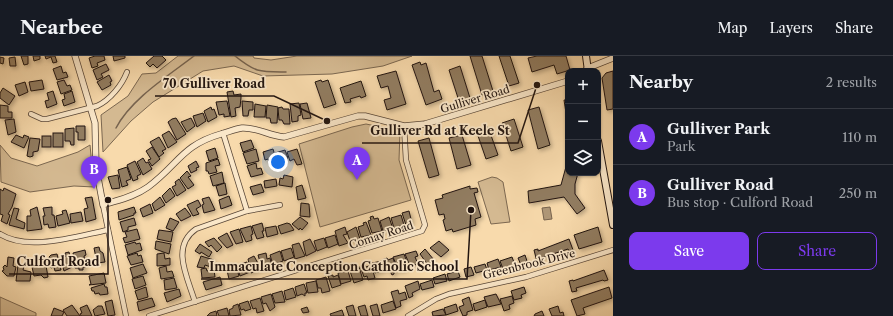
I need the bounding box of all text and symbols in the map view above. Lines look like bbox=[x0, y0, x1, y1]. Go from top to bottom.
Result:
text: Nearbee bbox=[20, 16, 103, 39]
text: Map bbox=[717, 19, 747, 37]
text: Layers bbox=[769, 19, 813, 37]
text: Share bbox=[835, 19, 873, 37]
map controls bbox=[565, 68, 601, 176]
button: + bbox=[565, 68, 601, 104]
callout: 70 Gulliver Road bbox=[155, 72, 274, 96]
text: Nearby bbox=[629, 72, 693, 92]
text: 2 results bbox=[826, 74, 877, 90]
text: 70 Gulliver Road bbox=[163, 76, 265, 91]
street label: Gulliver Road bbox=[439, 82, 512, 116]
button: − bbox=[565, 104, 601, 140]
callout: Gulliver Rd at Keele St bbox=[362, 119, 518, 143]
text: Gulliver Park bbox=[667, 119, 770, 138]
text: Gulliver Rd at Keele St bbox=[370, 123, 510, 138]
text: A bbox=[637, 129, 647, 145]
text: 110 m bbox=[842, 129, 877, 145]
text: Park bbox=[667, 138, 695, 154]
button: layers bbox=[565, 140, 601, 176]
pin: A bbox=[344, 147, 370, 180]
your location bbox=[268, 152, 288, 172]
pin: B bbox=[81, 156, 107, 189]
text: Gulliver Road bbox=[667, 175, 774, 194]
text: B bbox=[637, 185, 647, 201]
text: 250 m bbox=[839, 185, 877, 201]
text: Bus stop · Culford Road bbox=[667, 194, 813, 210]
street label: Comay Road bbox=[347, 218, 415, 252]
button: Save bbox=[629, 232, 749, 270]
button: Share bbox=[757, 232, 877, 270]
street label: Greenbrook Drive bbox=[481, 246, 577, 282]
callout: Culford Road bbox=[9, 250, 108, 274]
text: Culford Road bbox=[17, 254, 99, 269]
callout: Immaculate Conception Catholic School bbox=[201, 255, 467, 279]
text: Immaculate Conception Catholic School bbox=[209, 259, 459, 274]

